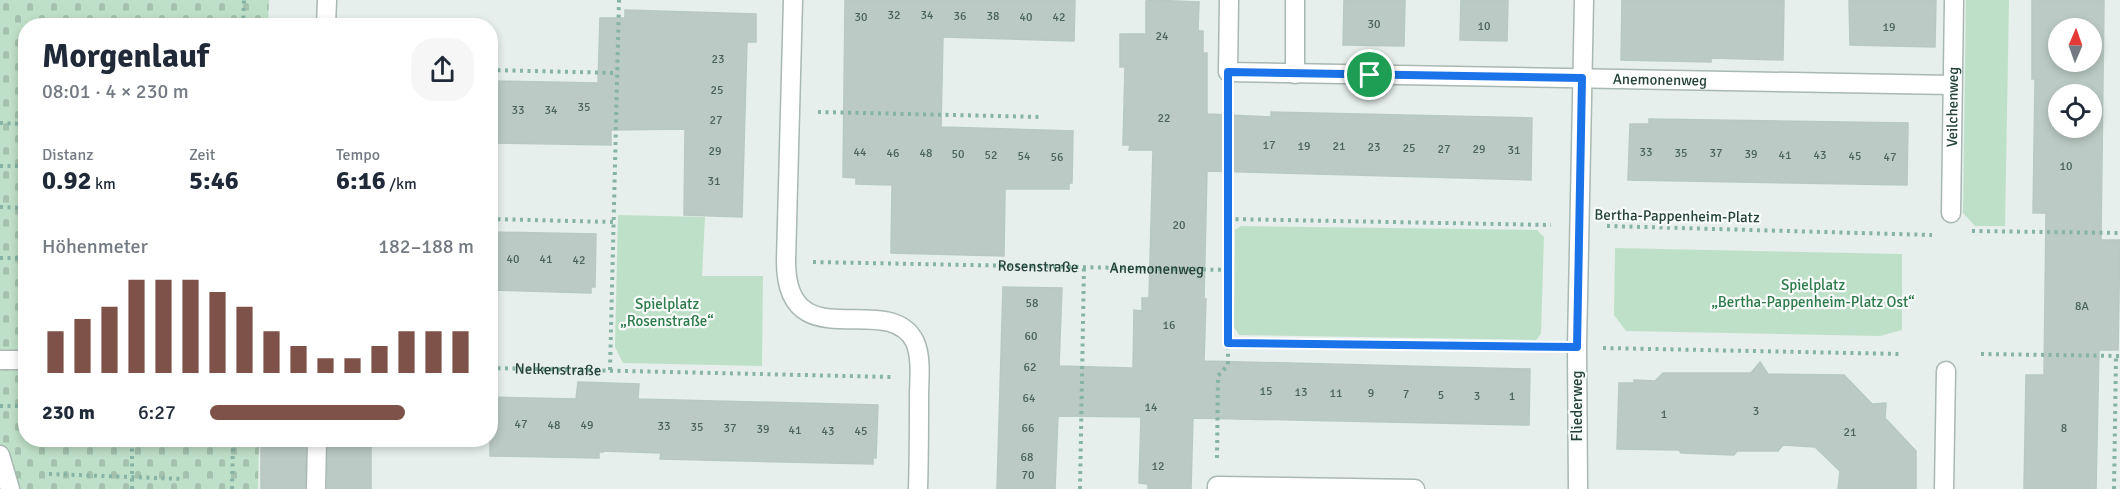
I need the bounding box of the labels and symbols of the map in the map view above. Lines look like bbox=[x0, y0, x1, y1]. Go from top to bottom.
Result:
house number: 32 bbox=[888, 8, 900, 23]
house number: 34 bbox=[921, 8, 934, 23]
house number: 36 bbox=[954, 9, 966, 24]
house number: 38 bbox=[987, 9, 999, 24]
house number: 30 bbox=[855, 10, 867, 25]
house number: 40 bbox=[1020, 10, 1032, 25]
house number: 42 bbox=[1053, 10, 1065, 25]
house number: 30 bbox=[1368, 17, 1380, 32]
north arrow bbox=[2048, 18, 2102, 72]
house number: 10 bbox=[1478, 19, 1490, 34]
house number: 19 bbox=[1883, 20, 1895, 35]
house number: 24 bbox=[1156, 29, 1169, 44]
pin bbox=[1344, 49, 1395, 100]
house number: 23 bbox=[712, 52, 724, 67]
street label: Veilchenweg bbox=[1943, 67, 1962, 147]
street label: Anemonenweg bbox=[1613, 70, 1707, 90]
house number: 25 bbox=[711, 83, 723, 98]
house number: 35 bbox=[578, 100, 590, 115]
house number: 33 bbox=[512, 103, 524, 118]
house number: 34 bbox=[545, 103, 558, 118]
house number: 22 bbox=[1158, 111, 1170, 126]
house number: 27 bbox=[710, 113, 722, 128]
house number: 17 bbox=[1263, 138, 1275, 153]
house number: 19 bbox=[1298, 139, 1310, 154]
house number: 21 bbox=[1333, 139, 1345, 154]
house number: 23 bbox=[1368, 140, 1380, 155]
house number: 25 bbox=[1403, 141, 1415, 156]
house number: 27 bbox=[1438, 142, 1450, 157]
house number: 29 bbox=[1473, 142, 1485, 157]
house number: 31 bbox=[1508, 143, 1520, 158]
house number: 29 bbox=[709, 144, 721, 159]
house number: 44 bbox=[854, 145, 867, 160]
house number: 33 bbox=[1640, 145, 1652, 160]
house number: 46 bbox=[887, 146, 899, 161]
house number: 48 bbox=[920, 146, 932, 161]
house number: 35 bbox=[1675, 146, 1687, 161]
house number: 37 bbox=[1710, 146, 1722, 161]
house number: 50 bbox=[952, 147, 964, 162]
house number: 39 bbox=[1745, 147, 1757, 162]
house number: 52 bbox=[985, 148, 997, 163]
house number: 41 bbox=[1779, 148, 1791, 163]
house number: 43 bbox=[1814, 148, 1826, 163]
house number: 54 bbox=[1018, 149, 1031, 164]
house number: 45 bbox=[1849, 149, 1861, 164]
house number: 56 bbox=[1051, 150, 1063, 165]
house number: 47 bbox=[1884, 150, 1896, 165]
house number: 10 bbox=[2060, 159, 2072, 174]
house number: 31 bbox=[708, 174, 720, 189]
street label: Bertha-Pappenheim-Platz bbox=[1594, 206, 1760, 226]
house number: 20 bbox=[1173, 218, 1185, 233]
house number: 40 bbox=[507, 252, 519, 267]
house number: 41 bbox=[540, 252, 552, 267]
house number: 42 bbox=[573, 253, 585, 268]
street label: Rosenstraße bbox=[997, 257, 1078, 276]
street label: Anemonenweg bbox=[1110, 259, 1204, 279]
park label: Spielplatz „Bertha-Pappenheim-Platz Ost“ bbox=[1711, 276, 1915, 311]
park label: Spielplatz „Rosenstraße“ bbox=[620, 295, 714, 330]
house number: 58 bbox=[1026, 296, 1038, 311]
house number: 8A bbox=[2075, 299, 2090, 314]
house number: 16 bbox=[1163, 318, 1175, 333]
house number: 60 bbox=[1025, 329, 1037, 344]
street label: Nelkenstraße bbox=[514, 360, 602, 379]
house number: 62 bbox=[1024, 360, 1036, 375]
street label: Fliederweg bbox=[1568, 370, 1586, 442]
house number: 15 bbox=[1260, 384, 1272, 399]
house number: 13 bbox=[1295, 385, 1307, 400]
house number: 11 bbox=[1330, 386, 1342, 401]
house number: 9 bbox=[1368, 386, 1374, 401]
house number: 7 bbox=[1403, 387, 1409, 402]
house number: 5 bbox=[1438, 388, 1444, 403]
house number: 3 bbox=[1474, 389, 1480, 404]
house number: 1 bbox=[1509, 389, 1515, 404]
house number: 64 bbox=[1023, 391, 1036, 406]
house number: 14 bbox=[1145, 400, 1158, 415]
house number: 3 bbox=[1753, 404, 1759, 419]
house number: 1 bbox=[1661, 407, 1667, 422]
house number: 47 bbox=[515, 417, 527, 432]
house number: 48 bbox=[548, 418, 560, 433]
house number: 49 bbox=[581, 418, 593, 433]
house number: 33 bbox=[658, 419, 670, 434]
house number: 35 bbox=[691, 420, 703, 435]
house number: 37 bbox=[724, 421, 736, 436]
house number: 66 bbox=[1022, 421, 1034, 436]
house number: 8 bbox=[2061, 421, 2067, 436]
house number: 39 bbox=[757, 422, 769, 437]
house number: 41 bbox=[789, 423, 801, 438]
house number: 43 bbox=[822, 424, 834, 439]
house number: 45 bbox=[855, 424, 867, 439]
house number: 21 bbox=[1844, 425, 1856, 440]
house number: 68 bbox=[1021, 450, 1033, 465]
house number: 12 bbox=[1152, 459, 1164, 474]
house number: 70 bbox=[1022, 468, 1034, 483]

